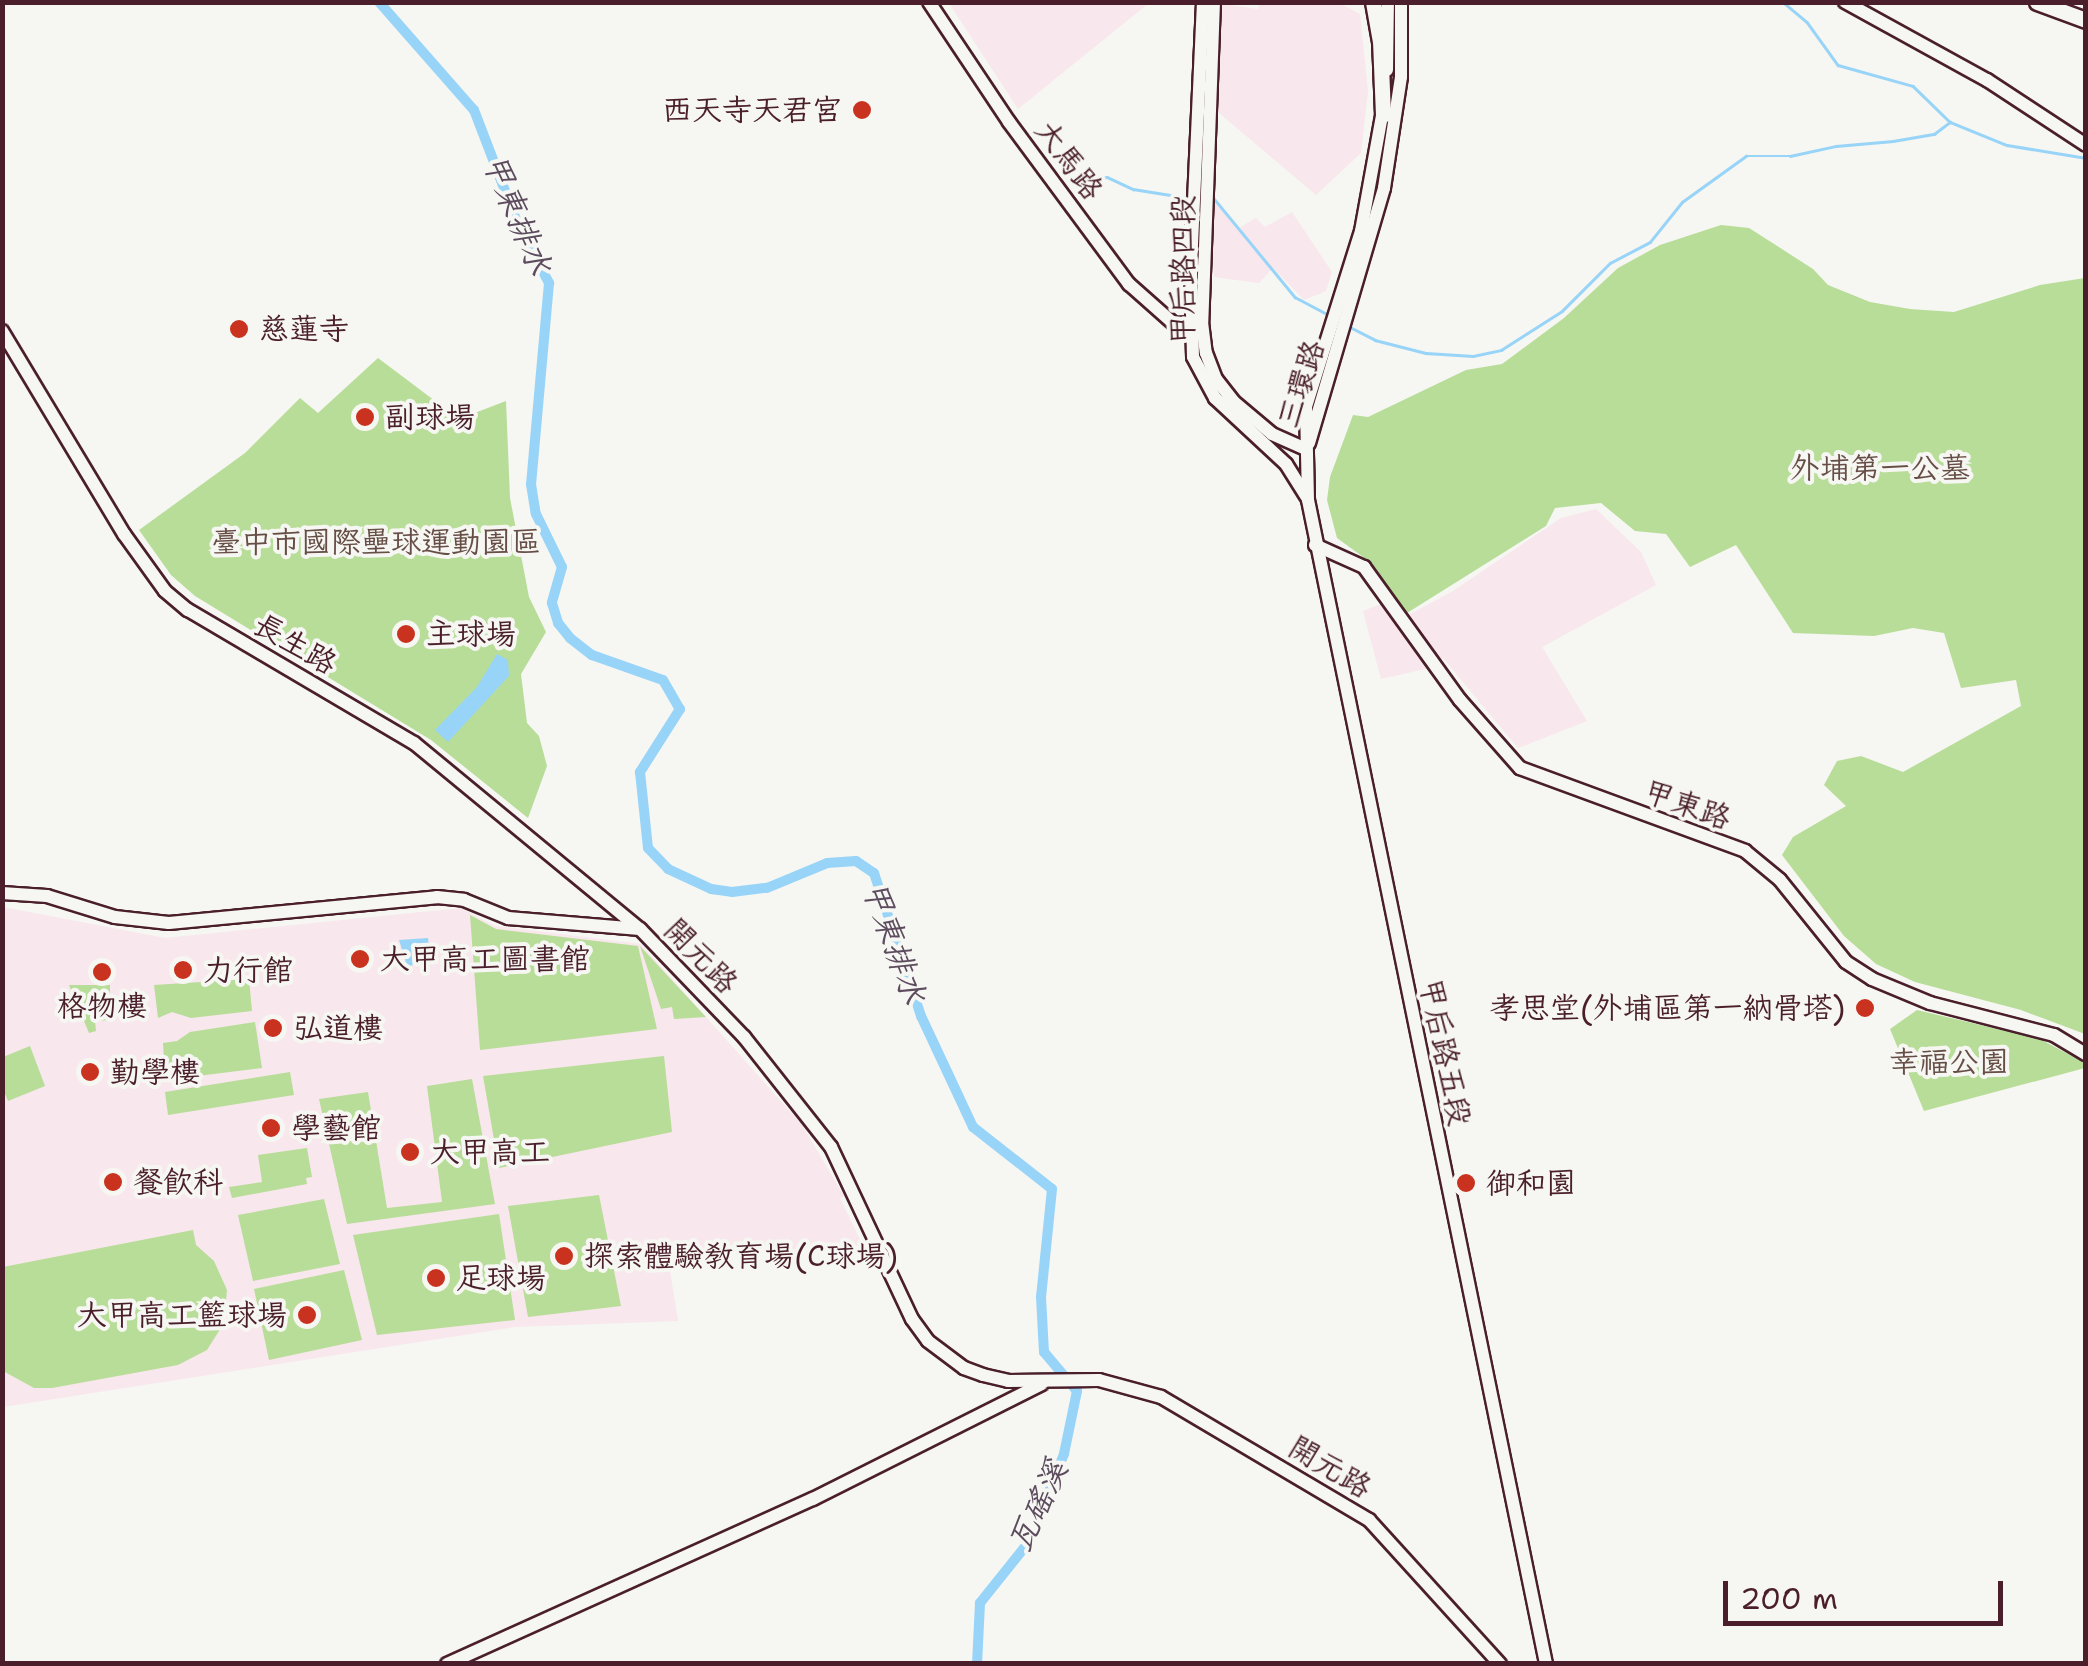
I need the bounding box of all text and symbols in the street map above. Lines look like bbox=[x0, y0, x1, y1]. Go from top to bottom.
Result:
place label: 西天寺天君宮 bbox=[662, 92, 842, 128]
marker: 西天寺天君宮 bbox=[851, 99, 873, 121]
street label: 大馬路 bbox=[1028, 113, 1110, 207]
water label: 甲東排水 bbox=[474, 148, 560, 280]
street label: 甲后路四段 bbox=[1165, 195, 1201, 345]
place label: 慈蓮寺 bbox=[259, 311, 349, 347]
marker: 慈蓮寺 bbox=[228, 318, 250, 340]
street label: 三環路 bbox=[1270, 336, 1332, 432]
place label: 副球場 bbox=[385, 399, 475, 435]
marker: 副球場 bbox=[354, 406, 376, 428]
park label: 外埔第一公墓 bbox=[1790, 450, 1970, 486]
park label: 臺中市國際壘球運動園區 bbox=[211, 524, 541, 560]
street label: 長生路 bbox=[247, 606, 343, 682]
place label: 主球場 bbox=[426, 616, 516, 652]
marker: 主球場 bbox=[395, 623, 417, 645]
street label: 甲東路 bbox=[1639, 773, 1735, 837]
water label: 甲東排水 bbox=[854, 875, 934, 1009]
street label: 開元路 bbox=[657, 911, 745, 1001]
place label: 大甲高工圖書館 bbox=[380, 941, 590, 977]
marker: 大甲高工圖書館 bbox=[349, 948, 371, 970]
place label: 力行館 bbox=[203, 952, 293, 988]
marker: 力行館 bbox=[172, 959, 194, 981]
marker: 格物樓 bbox=[91, 961, 113, 983]
street label: 甲后路五段 bbox=[1412, 975, 1478, 1129]
place label: 格物樓 bbox=[57, 988, 147, 1024]
place label: 孝思堂(外埔區第一納骨塔) bbox=[1490, 990, 1845, 1026]
marker: 孝思堂(外埔區第一納骨塔) bbox=[1854, 997, 1876, 1019]
place label: 弘道樓 bbox=[293, 1010, 383, 1046]
marker: 弘道樓 bbox=[262, 1017, 284, 1039]
park label: 幸福公園 bbox=[1889, 1044, 2009, 1080]
place label: 勤學樓 bbox=[110, 1054, 200, 1090]
marker: 勤學樓 bbox=[79, 1061, 101, 1083]
place label: 學藝館 bbox=[291, 1110, 381, 1146]
marker: 學藝館 bbox=[260, 1117, 282, 1139]
place label: 大甲高工 bbox=[430, 1134, 550, 1170]
marker: 大甲高工 bbox=[399, 1141, 421, 1163]
place label: 餐飲科 bbox=[133, 1164, 223, 1200]
place label: 御和園 bbox=[1486, 1165, 1576, 1201]
marker: 餐飲科 bbox=[102, 1171, 124, 1193]
marker: 御和園 bbox=[1455, 1172, 1477, 1194]
place label: 探索體驗教育場(C球場) bbox=[584, 1238, 895, 1274]
marker: 探索體驗教育場(C球場) bbox=[553, 1245, 575, 1267]
place label: 足球場 bbox=[456, 1260, 546, 1296]
marker: 足球場 bbox=[425, 1267, 447, 1289]
place label: 大甲高工籃球場 bbox=[77, 1297, 287, 1333]
marker: 大甲高工籃球場 bbox=[296, 1304, 318, 1326]
street label: 開元路 bbox=[1282, 1428, 1378, 1506]
water label: 瓦磘溪 bbox=[1000, 1454, 1076, 1558]
scale bar bbox=[1728, 1561, 2008, 1623]
text: 200 m bbox=[1740, 1578, 1838, 1619]

